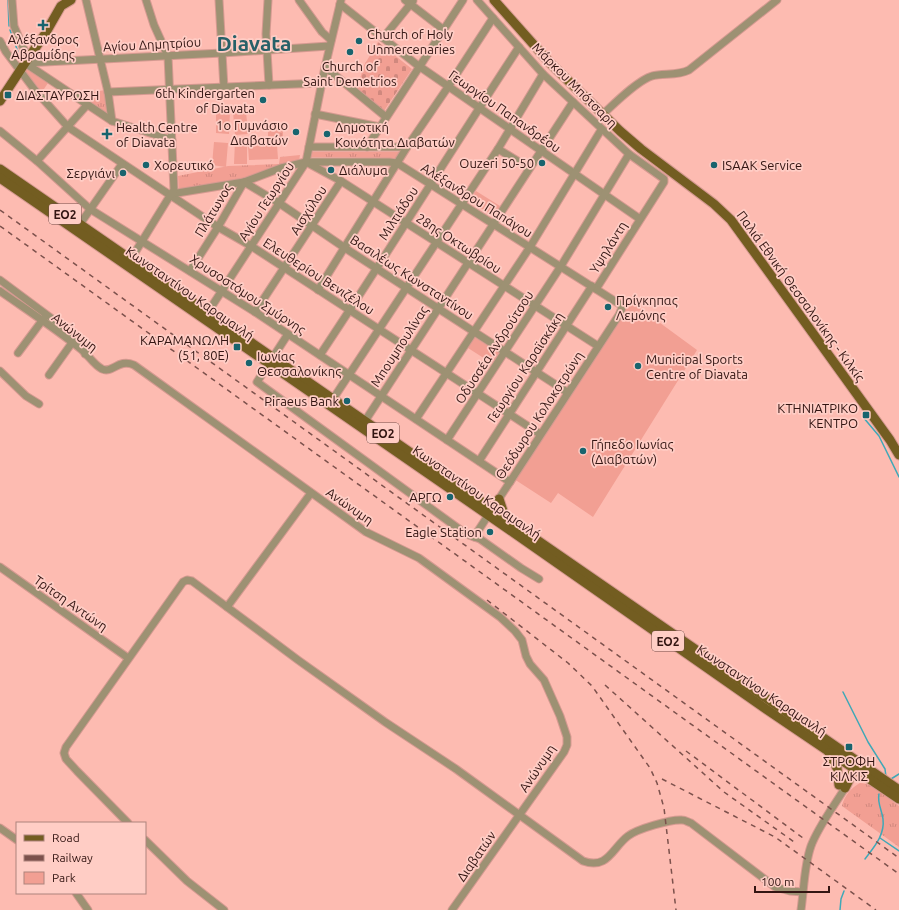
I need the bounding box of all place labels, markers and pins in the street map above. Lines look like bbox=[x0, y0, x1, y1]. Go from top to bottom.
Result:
marker: Αλέξανδρος Αβραμίδης bbox=[38, 20, 48, 30]
place label: Church of Holy Unmercenaries bbox=[367, 27, 455, 56]
place label: Αλέξανδρος Αβραμίδης bbox=[8, 32, 78, 62]
marker: Church of Holy Unmercenaries bbox=[354, 36, 364, 46]
marker: Church of Saint Demetrios bbox=[345, 47, 355, 57]
place label: Church of Saint Demetrios bbox=[303, 59, 397, 88]
place label: 6th Kindergarten of Diavata bbox=[155, 86, 255, 115]
place label: ΔΙΑΣΤΑΥΡΩΣΗ bbox=[16, 88, 99, 102]
marker: ΔΙΑΣΤΑΥΡΩΣΗ bbox=[3, 90, 13, 100]
marker: 6th Kindergarten of Diavata bbox=[258, 95, 268, 105]
place label: 1ο Γυμνάσιο Διαβατών bbox=[216, 118, 289, 147]
place label: Health Centre of Diavata bbox=[116, 120, 198, 149]
place label: Δημοτική Κοινότητα Διαβατών bbox=[335, 120, 456, 149]
marker: 1ο Γυμνάσιο Διαβατών bbox=[291, 127, 301, 137]
marker: Health Centre of Diavata bbox=[101, 128, 113, 140]
marker: Δημοτική Κοινότητα Διαβατών bbox=[322, 129, 332, 139]
place label: Ouzeri 50-50 bbox=[459, 156, 534, 170]
place label: Χορευτικό bbox=[154, 158, 214, 172]
marker: Ouzeri 50-50 bbox=[537, 158, 547, 168]
place label: ISAAK Service bbox=[722, 158, 802, 172]
marker: Χορευτικό bbox=[141, 160, 151, 170]
marker: ISAAK Service bbox=[709, 160, 719, 170]
place label: Διάλυμα bbox=[339, 163, 388, 177]
marker: Διάλυμα bbox=[326, 165, 336, 175]
place label: Σεργιάνι bbox=[67, 166, 115, 180]
marker: Σεργιάνι bbox=[118, 168, 128, 178]
place label: Πρίγκηπας Λεμόνης bbox=[616, 293, 678, 323]
marker: Πρίγκηπας Λεμόνης bbox=[603, 302, 613, 312]
place label: ΚΑΡΑΜΑΝΩΛΗ (51, 80Ε) bbox=[140, 333, 229, 363]
marker: ΚΑΡΑΜΑΝΩΛΗ (51, 80Ε) bbox=[232, 342, 242, 352]
place label: Ιωνίας Θεσσαλονίκης bbox=[257, 349, 341, 379]
place label: Municipal Sports Centre of Diavata bbox=[646, 352, 748, 381]
marker: Ιωνίας Θεσσαλονίκης bbox=[244, 358, 254, 368]
marker: Municipal Sports Centre of Diavata bbox=[633, 361, 643, 371]
place label: Piraeus Bank bbox=[264, 394, 339, 408]
marker: Piraeus Bank bbox=[342, 396, 352, 406]
place label: ΚΤΗΝΙΑΤΡΙΚΟ ΚΕΝΤΡΟ bbox=[777, 401, 858, 430]
marker: ΚΤΗΝΙΑΤΡΙΚΟ ΚΕΝΤΡΟ bbox=[861, 410, 871, 420]
place label: Γήπεδο Ιωνίας (Διαβατών) bbox=[591, 437, 674, 467]
marker: Γήπεδο Ιωνίας (Διαβατών) bbox=[578, 446, 588, 456]
place label: ΑΡΓΩ bbox=[409, 490, 442, 504]
marker: ΑΡΓΩ bbox=[445, 492, 455, 502]
place label: Eagle Station bbox=[405, 525, 482, 539]
marker: Eagle Station bbox=[485, 527, 495, 537]
marker: ΣΤΡΟΦΗ ΚΙΛΚΙΣ bbox=[844, 742, 854, 752]
place label: ΣΤΡΟΦΗ ΚΙΛΚΙΣ bbox=[823, 754, 875, 783]

